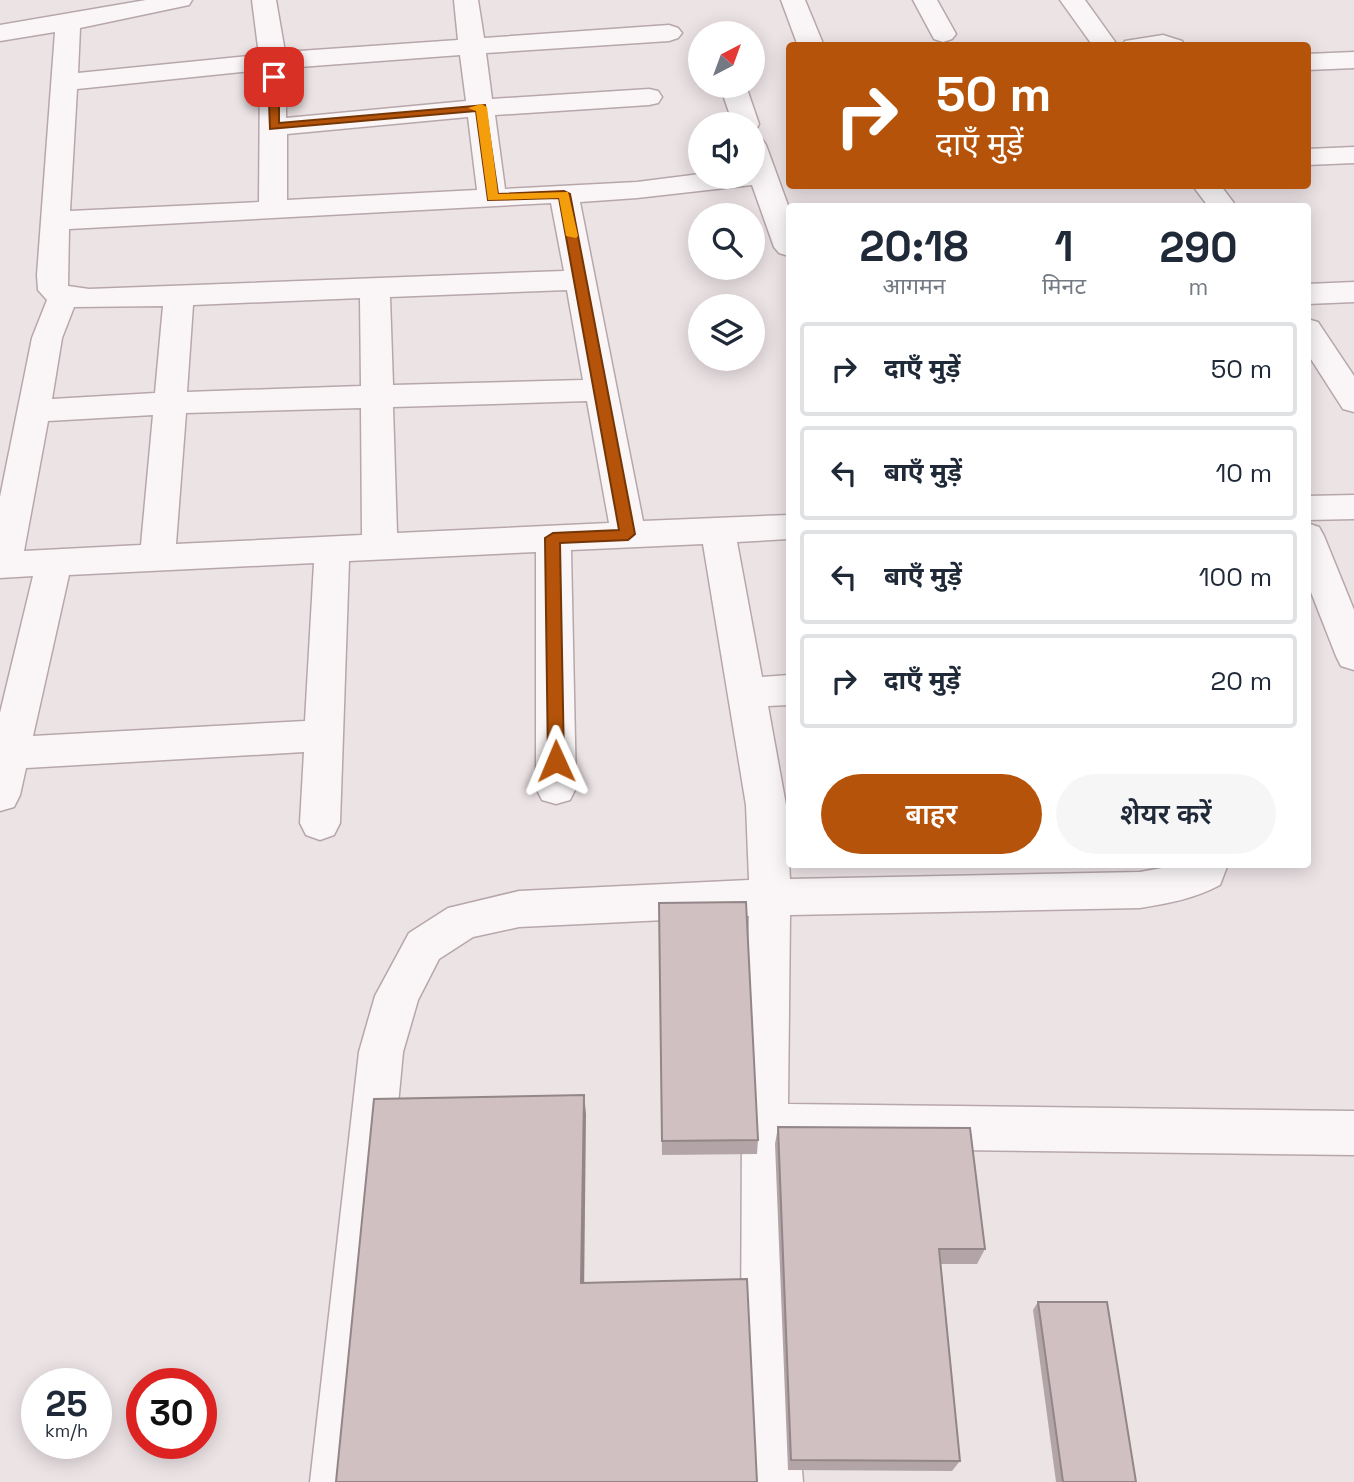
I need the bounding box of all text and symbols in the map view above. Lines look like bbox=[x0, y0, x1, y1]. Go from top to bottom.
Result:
north arrow bbox=[688, 21, 765, 98]
map controls bbox=[688, 21, 765, 371]
pin bbox=[244, 47, 304, 107]
icon: arrive bbox=[255, 58, 293, 96]
text: 50 m bbox=[936, 63, 1051, 125]
icon: right bbox=[821, 70, 912, 161]
button: sound bbox=[688, 112, 765, 189]
text: दाएँ मुड़ें bbox=[936, 124, 1023, 164]
button: search bbox=[688, 203, 765, 280]
text: 20:18 bbox=[860, 220, 968, 273]
text: 1 bbox=[1054, 220, 1073, 273]
text: 290 bbox=[1160, 221, 1237, 274]
text: आगमन bbox=[882, 271, 945, 301]
text: मिनट bbox=[1042, 271, 1086, 301]
text: m bbox=[1189, 272, 1208, 302]
button: layers bbox=[688, 294, 765, 371]
icon: right bbox=[825, 350, 863, 388]
text: दाएँ मुड़ें bbox=[884, 351, 960, 385]
text: 50 m bbox=[1211, 352, 1272, 386]
icon: left bbox=[825, 454, 863, 492]
text: बाएँ मुड़ें bbox=[884, 455, 962, 489]
text: 10 m bbox=[1215, 456, 1272, 490]
icon: left bbox=[825, 558, 863, 596]
text: बाएँ मुड़ें bbox=[884, 559, 962, 593]
text: 100 m bbox=[1199, 560, 1272, 594]
icon: right bbox=[825, 662, 863, 700]
text: दाएँ मुड़ें bbox=[884, 663, 960, 697]
text: 20 m bbox=[1211, 664, 1272, 698]
position arrow bbox=[519, 724, 593, 798]
button: बाहर bbox=[821, 774, 1042, 854]
button: शेयर करें bbox=[1056, 774, 1276, 854]
speed limit sign: 30 bbox=[126, 1368, 217, 1459]
text: 25 bbox=[46, 1382, 87, 1426]
text: km/h bbox=[45, 1419, 88, 1442]

